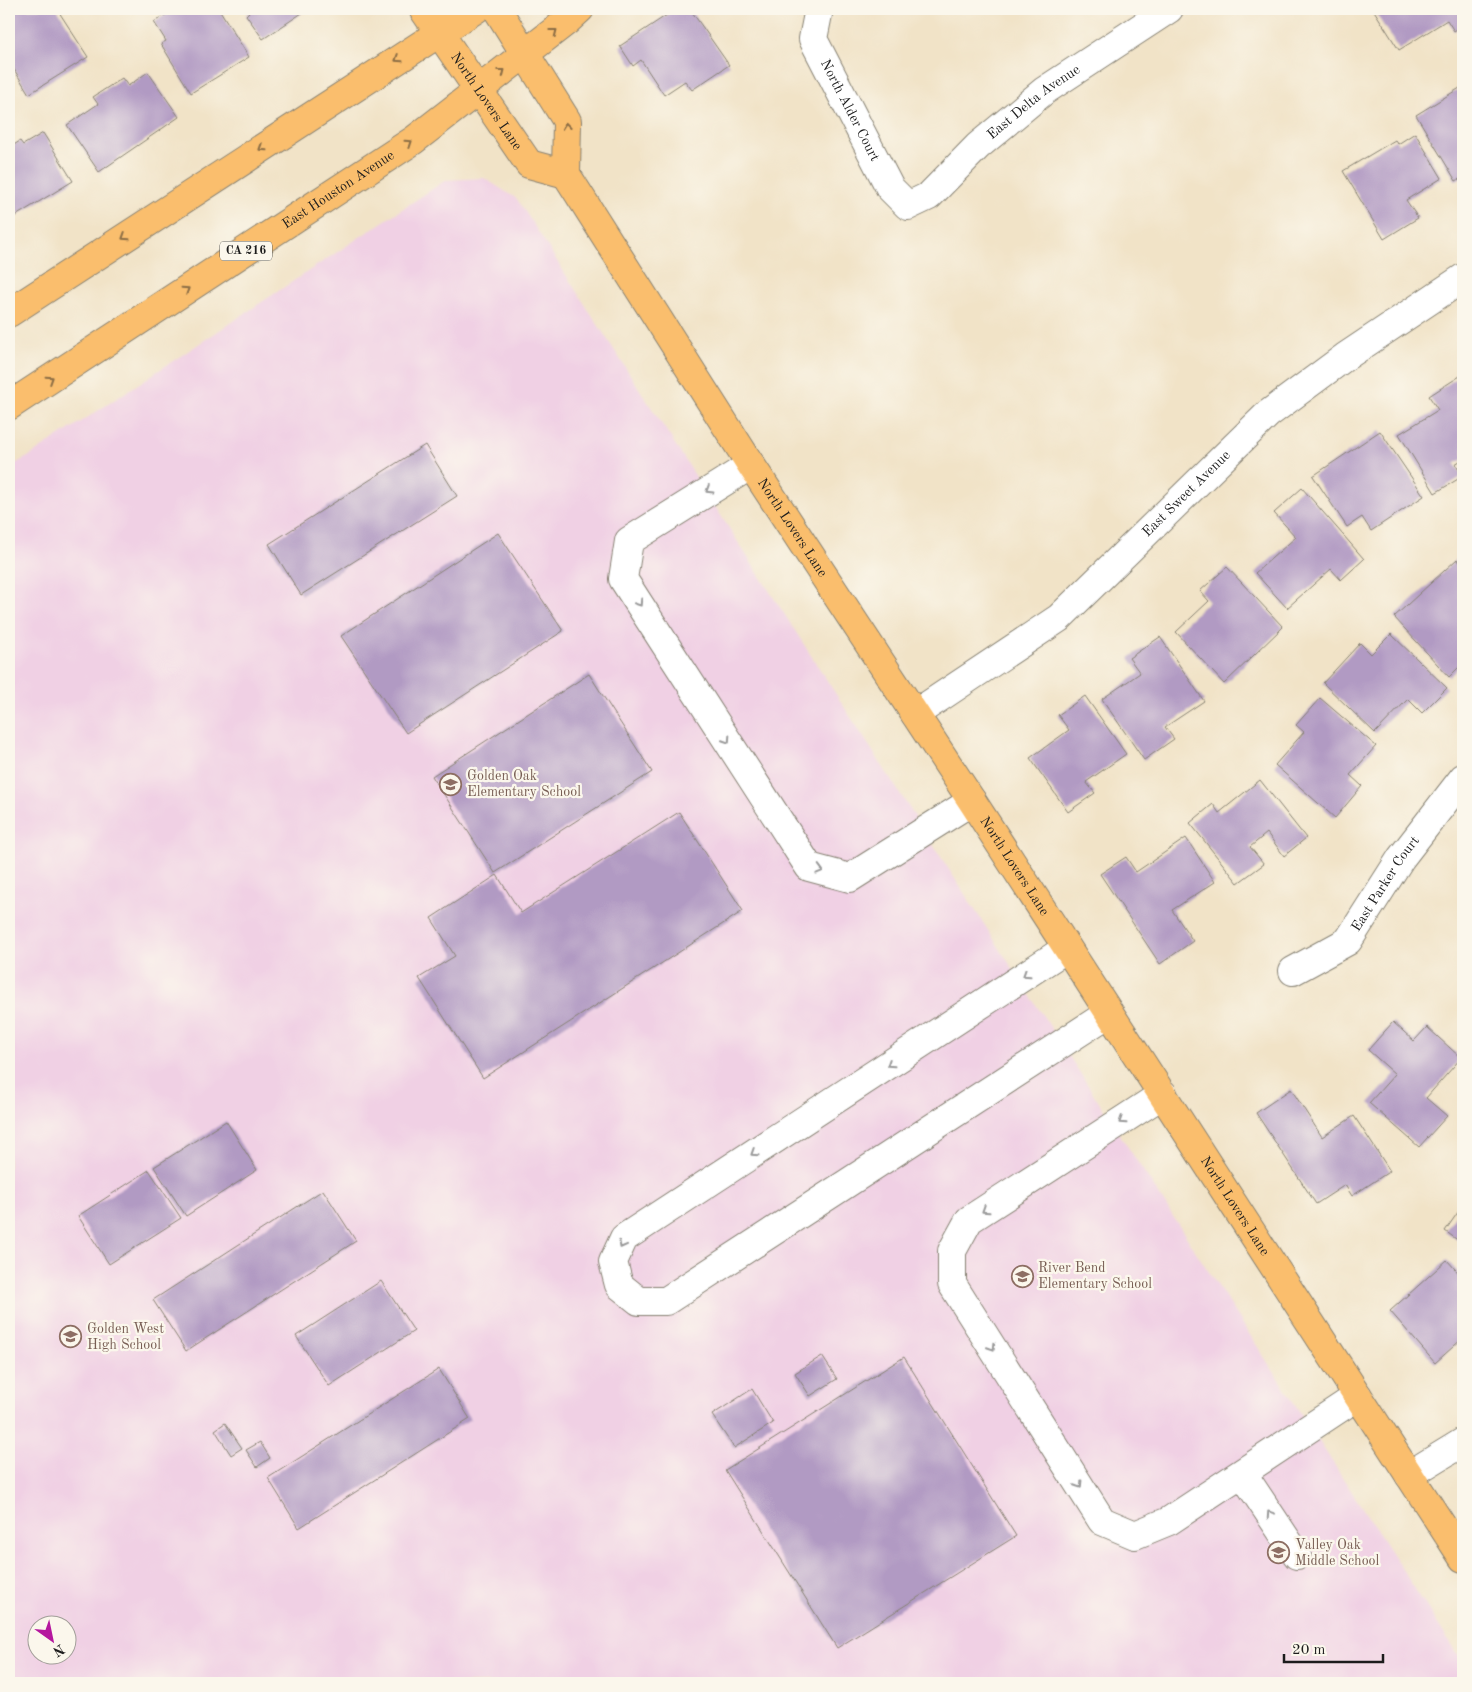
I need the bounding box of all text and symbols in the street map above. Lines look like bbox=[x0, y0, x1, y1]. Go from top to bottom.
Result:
one-way arrow bbox=[548, 29, 558, 38]
street label: North Lovers Lane bbox=[448, 50, 524, 153]
one-way arrow bbox=[394, 53, 403, 62]
street label: North Alder Court bbox=[818, 57, 882, 164]
street label: East Delta Avenue bbox=[985, 62, 1083, 142]
one-way arrow bbox=[496, 69, 506, 78]
one-way arrow bbox=[561, 121, 572, 129]
one-way arrow bbox=[404, 140, 413, 150]
one-way arrow bbox=[258, 142, 267, 151]
street label: East Houston Avenue bbox=[280, 148, 397, 231]
one-way arrow bbox=[122, 230, 131, 240]
road number: CA 216 bbox=[220, 242, 272, 260]
one-way arrow bbox=[180, 287, 189, 296]
one-way arrow bbox=[44, 376, 53, 385]
street label: East Sweet Avenue bbox=[1140, 448, 1233, 539]
street label: North Lovers Lane bbox=[755, 476, 830, 580]
one-way arrow bbox=[706, 484, 715, 494]
one-way arrow bbox=[632, 598, 642, 607]
one-way arrow bbox=[720, 735, 730, 744]
place label: Golden Oak Elementary School bbox=[467, 769, 581, 799]
school or university icon: Golden Oak Elementary School bbox=[439, 772, 463, 796]
street label: North Lovers Lane bbox=[977, 814, 1052, 918]
street label: East Parker Court bbox=[1349, 834, 1422, 934]
one-way arrow bbox=[815, 864, 824, 875]
one-way arrow bbox=[1022, 968, 1031, 978]
one-way arrow bbox=[886, 1057, 895, 1067]
one-way arrow bbox=[1118, 1115, 1127, 1124]
one-way arrow bbox=[751, 1147, 760, 1156]
street label: North Lovers Lane bbox=[1198, 1154, 1272, 1258]
one-way arrow bbox=[982, 1203, 991, 1213]
one-way arrow bbox=[618, 1240, 628, 1249]
place label: River Bend Elementary School bbox=[1038, 1261, 1152, 1291]
school or university icon: River Bend Elementary School bbox=[1010, 1264, 1034, 1288]
place label: Golden West High School bbox=[87, 1322, 164, 1352]
school or university icon: Golden West High School bbox=[59, 1325, 83, 1349]
one-way arrow bbox=[986, 1342, 995, 1351]
one-way arrow bbox=[1072, 1479, 1082, 1488]
one-way arrow bbox=[1267, 1511, 1276, 1520]
place label: Valley Oak Middle School bbox=[1295, 1538, 1380, 1568]
school or university icon: Valley Oak Middle School bbox=[1267, 1541, 1291, 1565]
north arrow bbox=[28, 1614, 78, 1664]
scale bar bbox=[1284, 1632, 1383, 1664]
text: N bbox=[50, 1641, 67, 1659]
text: 20 m bbox=[1292, 1643, 1326, 1658]

